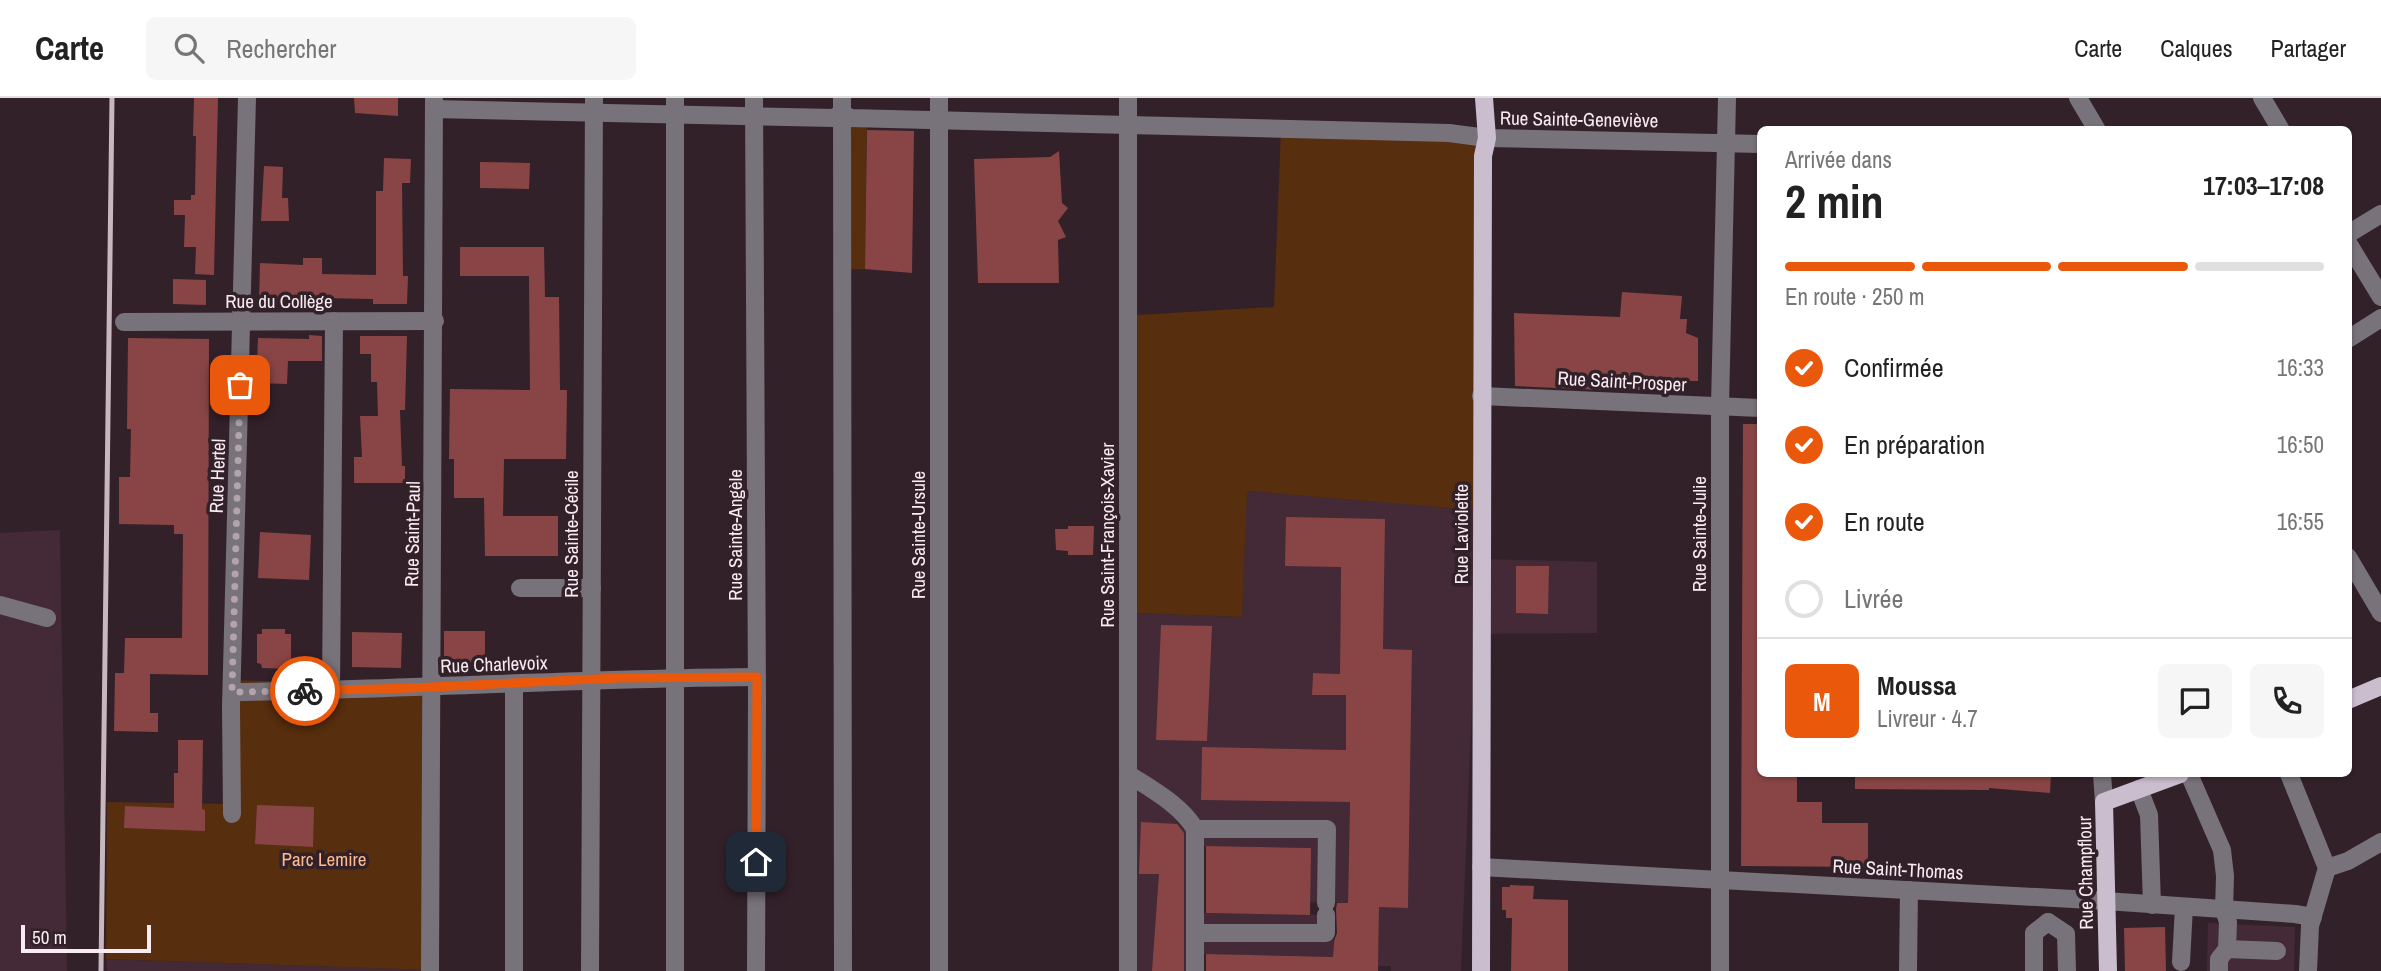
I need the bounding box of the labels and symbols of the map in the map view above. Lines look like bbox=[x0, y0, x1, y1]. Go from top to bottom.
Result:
street label: Rue Sainte-Geneviève bbox=[1500, 105, 1658, 133]
street label: Rue du Collège bbox=[225, 288, 333, 314]
pin bbox=[210, 355, 270, 415]
street label: Rue Saint-Prosper bbox=[1557, 365, 1688, 397]
street label: Rue Hertel bbox=[203, 438, 231, 514]
street label: Rue Saint-François-Xavier bbox=[1094, 442, 1120, 628]
street label: Rue Sainte-Angèle bbox=[722, 469, 748, 601]
street label: Rue Sainte-Cécile bbox=[558, 470, 584, 598]
street label: Rue Sainte-Ursule bbox=[905, 471, 931, 599]
street label: Rue Sainte-Julie bbox=[1686, 476, 1712, 592]
street label: Rue Saint-Paul bbox=[398, 481, 426, 587]
street label: Rue Laviolette bbox=[1448, 484, 1474, 584]
street label: Rue Charlevoix bbox=[440, 649, 548, 679]
courier bbox=[270, 656, 340, 726]
street label: Rue Champflour bbox=[2071, 815, 2099, 930]
pin bbox=[726, 832, 786, 892]
park label: Parc Lemire bbox=[282, 846, 366, 872]
street label: Rue Saint-Thomas bbox=[1832, 853, 1964, 885]
scale bar bbox=[21, 922, 150, 954]

